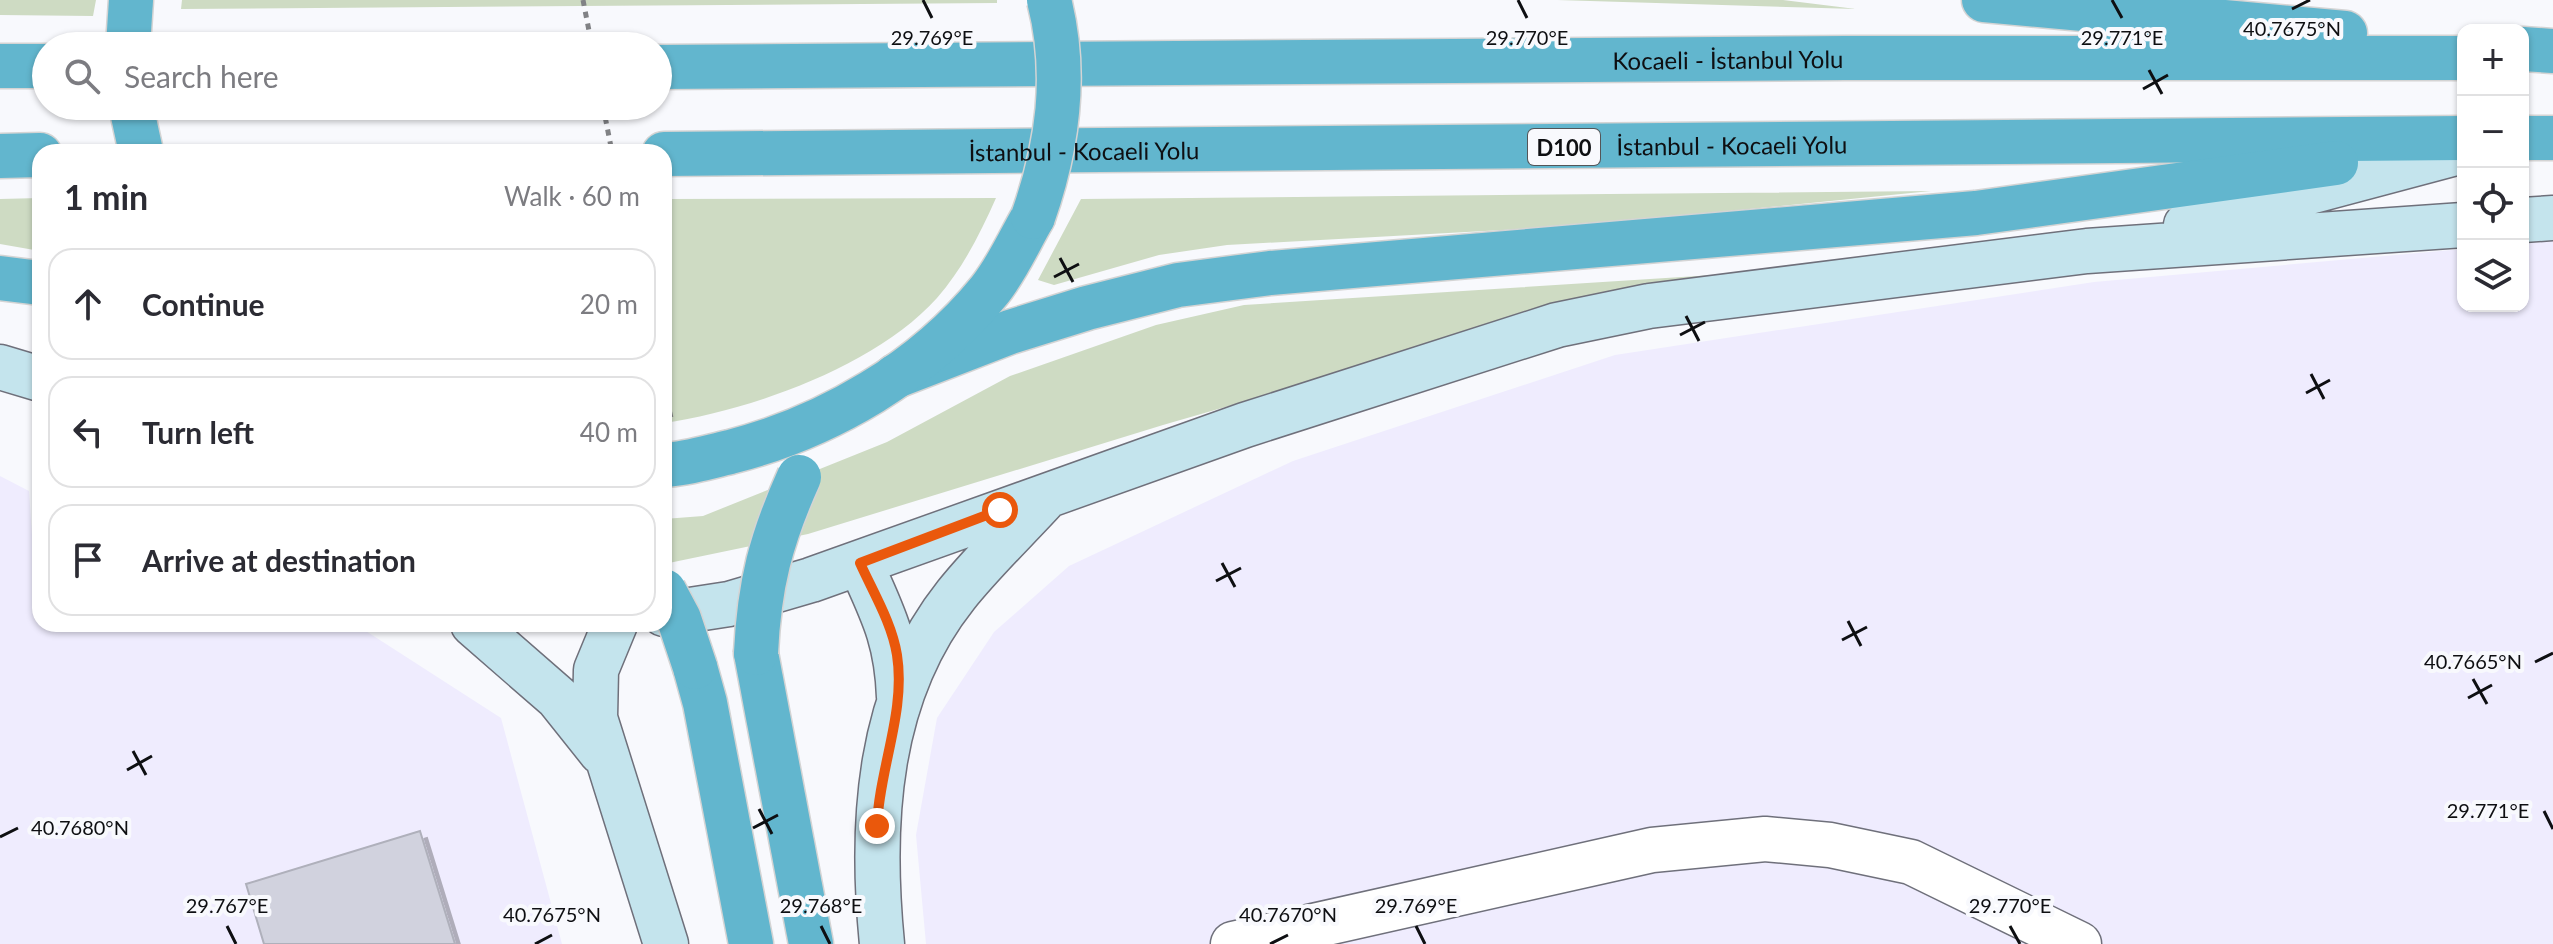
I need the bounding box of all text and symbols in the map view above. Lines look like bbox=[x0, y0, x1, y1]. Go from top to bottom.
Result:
text: 40.7675°N bbox=[2243, 16, 2341, 40]
map controls bbox=[2457, 24, 2529, 312]
button: + bbox=[2457, 24, 2529, 96]
text: 29.769°E bbox=[891, 25, 973, 49]
text: 29.770°E bbox=[1486, 25, 1568, 49]
text: 29.771°E bbox=[2081, 25, 2163, 49]
search box bbox=[32, 32, 672, 120]
street label: Kocaeli - İstanbul Yolu bbox=[1612, 44, 1844, 74]
icon: search bbox=[60, 54, 104, 98]
text: Search here bbox=[124, 58, 279, 94]
button: − bbox=[2457, 96, 2529, 168]
road number: D100 bbox=[1528, 129, 1600, 165]
street label: İstanbul - Kocaeli Yolu bbox=[1616, 129, 1848, 160]
street label: İstanbul - Kocaeli Yolu bbox=[968, 135, 1200, 166]
button: locate bbox=[2457, 168, 2529, 240]
text: 1 min bbox=[64, 176, 148, 217]
text: Walk · 60 m bbox=[504, 180, 640, 212]
button: layers bbox=[2457, 240, 2529, 312]
icon: ahead bbox=[66, 282, 110, 326]
text: Continue bbox=[142, 286, 265, 322]
text: 20 m bbox=[580, 288, 638, 320]
icon: left bbox=[66, 410, 110, 454]
text: Turn left bbox=[142, 414, 254, 450]
text: 40 m bbox=[580, 416, 638, 448]
route start bbox=[982, 492, 1018, 528]
icon: arrive bbox=[66, 538, 110, 582]
text: Arrive at destination bbox=[142, 542, 416, 578]
text: 40.7665°N bbox=[2424, 649, 2522, 673]
text: 29.771°E bbox=[2447, 798, 2529, 822]
route end bbox=[859, 808, 895, 844]
text: 40.7680°N bbox=[31, 815, 129, 839]
text: 29.767°E bbox=[186, 893, 268, 917]
text: 29.768°E bbox=[780, 893, 862, 917]
text: 29.769°E bbox=[1375, 893, 1457, 917]
text: 29.770°E bbox=[1969, 893, 2051, 917]
text: 40.7675°N bbox=[503, 902, 601, 926]
text: 40.7670°N bbox=[1239, 902, 1337, 926]

